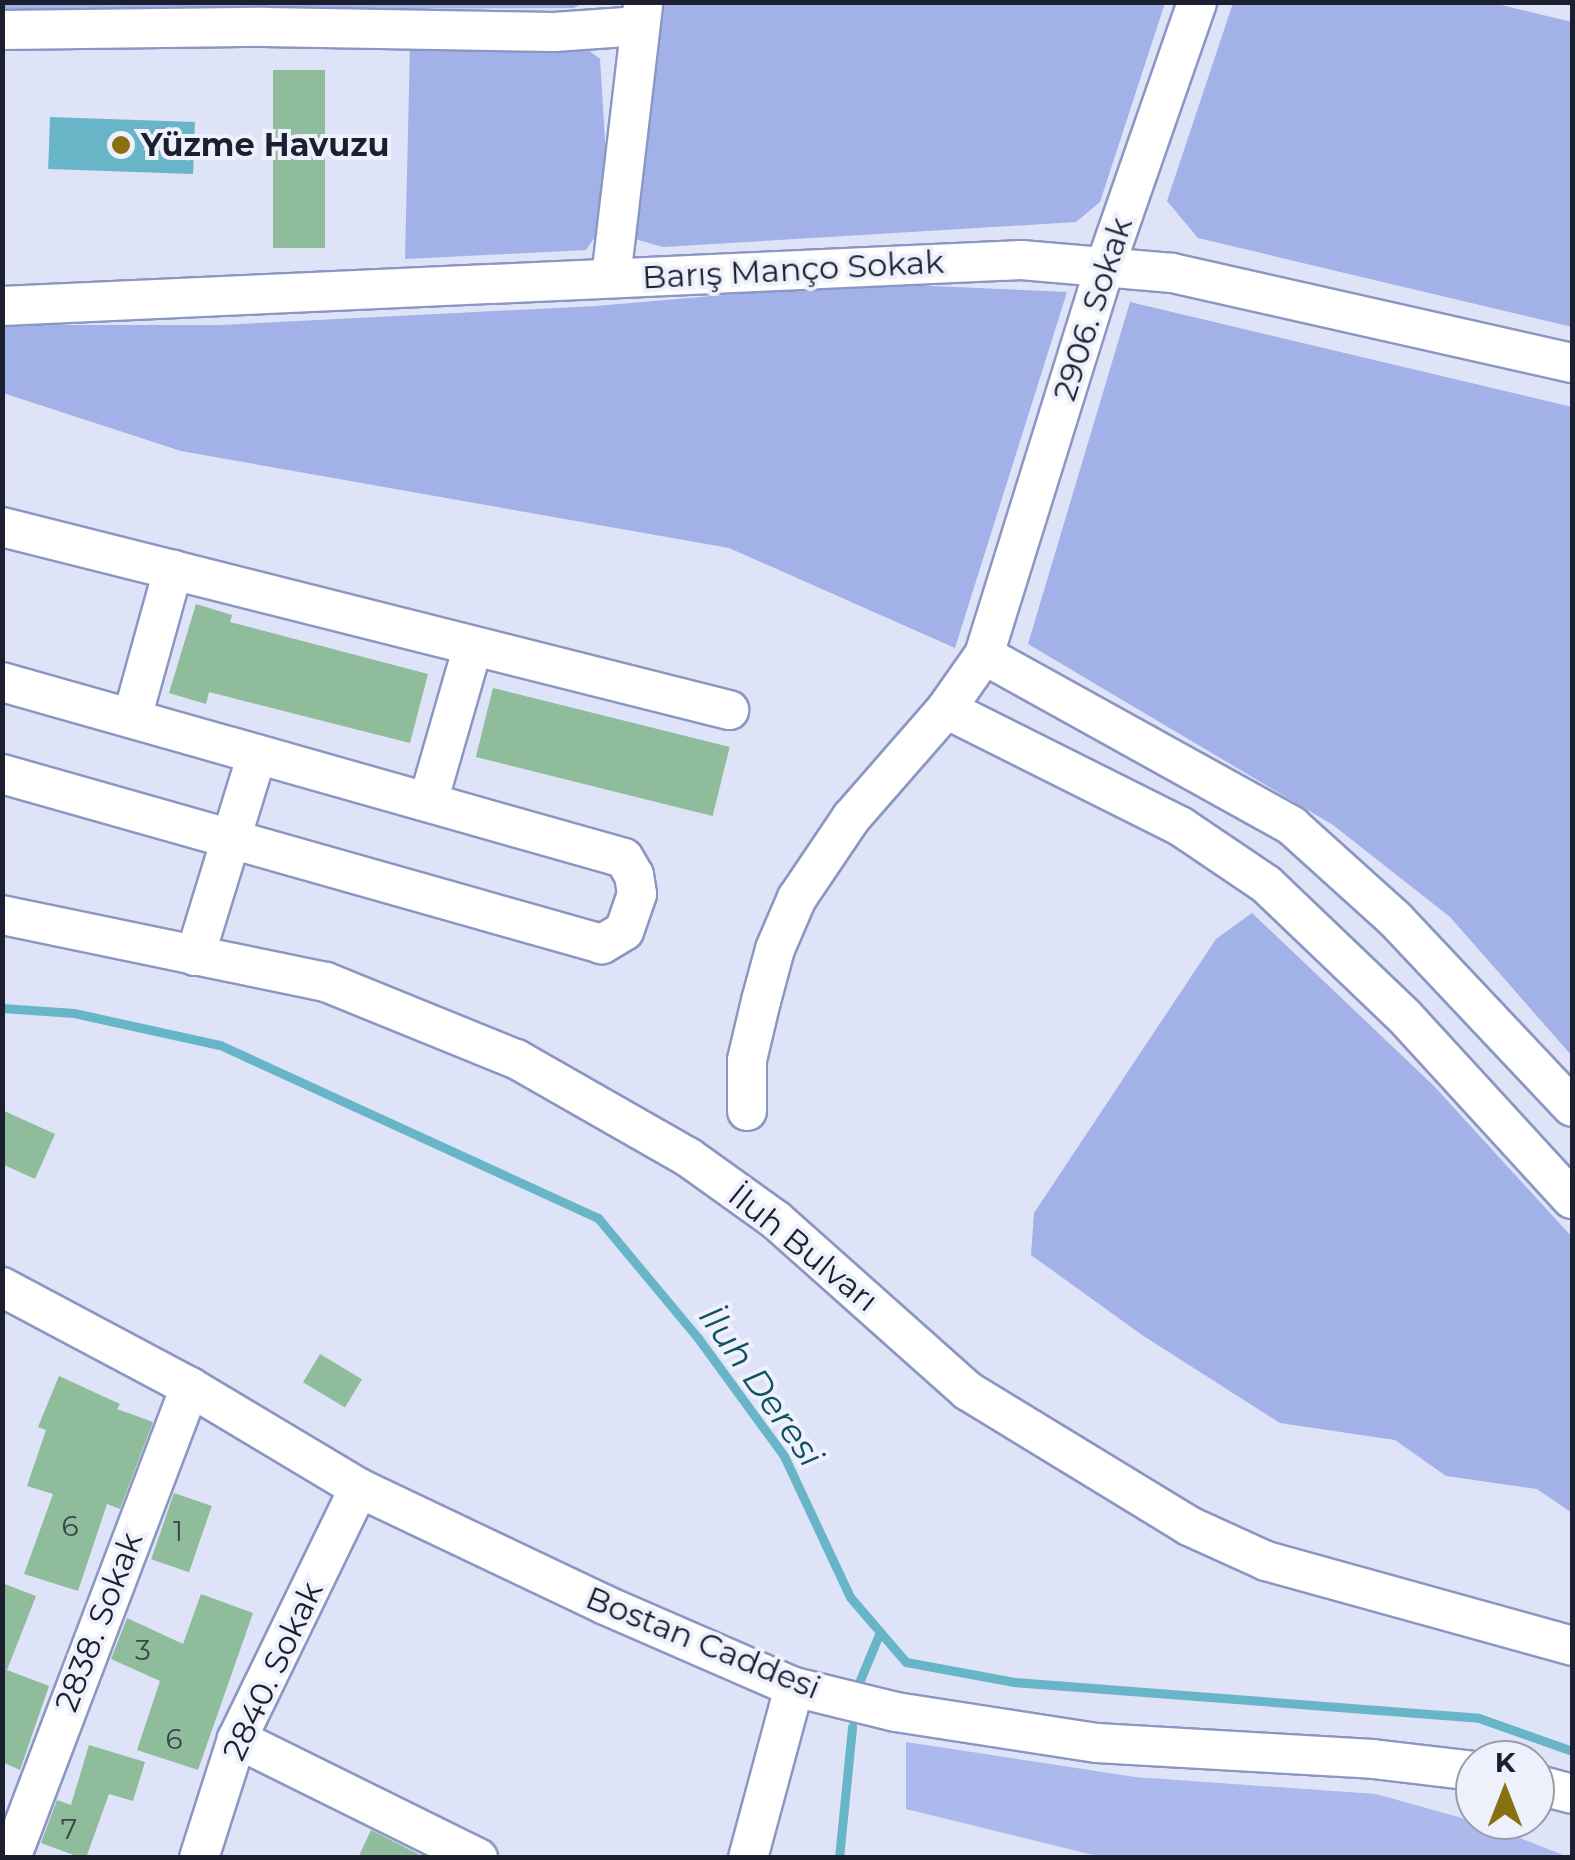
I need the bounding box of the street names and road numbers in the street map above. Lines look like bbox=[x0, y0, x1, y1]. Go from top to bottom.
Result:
street label: 2906. Sokak bbox=[1045, 213, 1141, 405]
street label: Barış Manço Sokak bbox=[641, 243, 945, 297]
street label: İluh Bulvarı bbox=[721, 1176, 885, 1320]
street label: 2838. Sokak bbox=[47, 1527, 151, 1717]
street label: 2840. Sokak bbox=[215, 1576, 331, 1766]
street label: Bostan Caddesi bbox=[580, 1578, 826, 1708]

